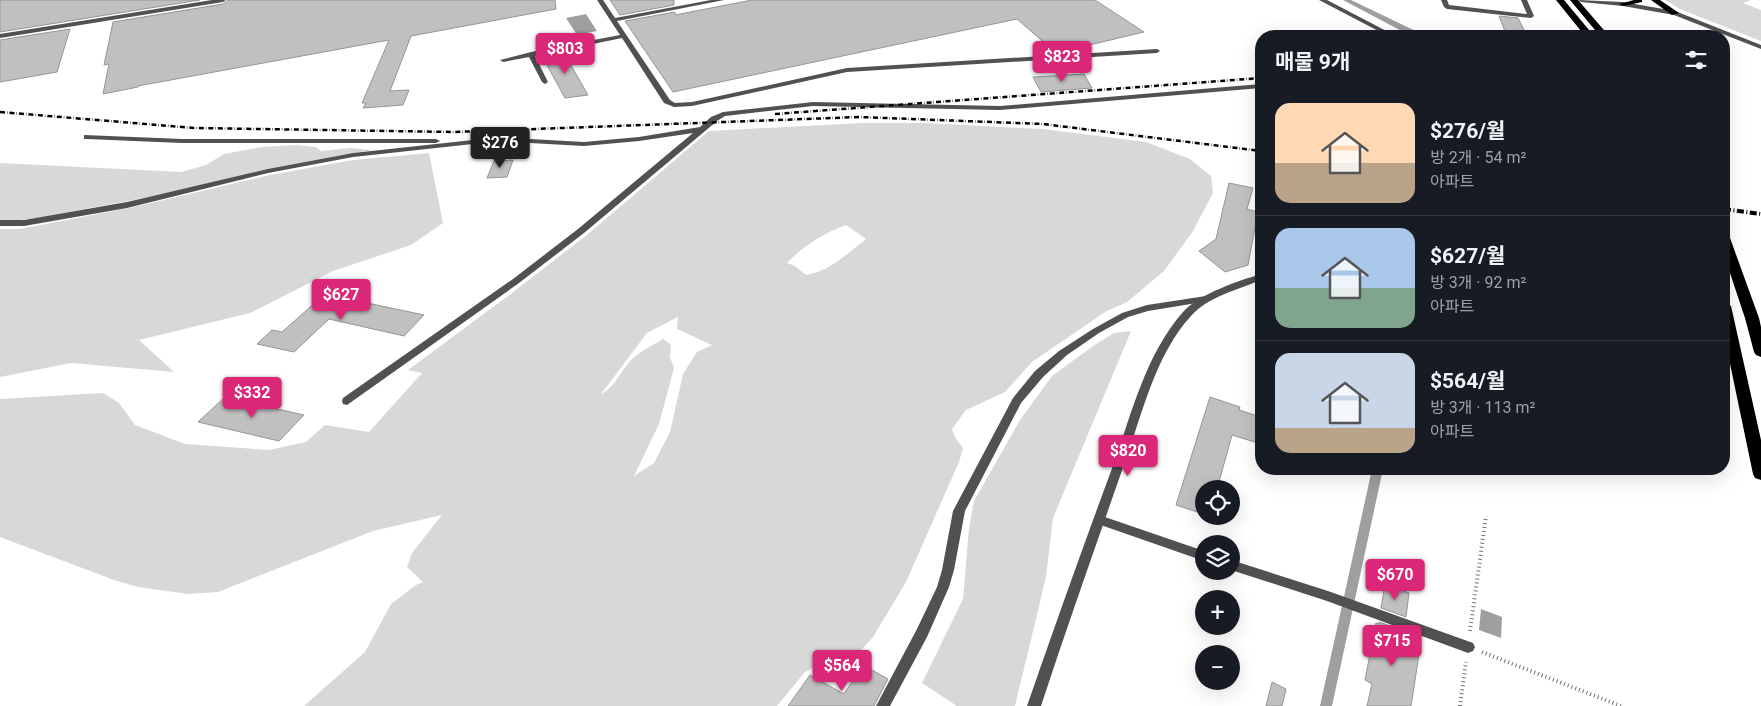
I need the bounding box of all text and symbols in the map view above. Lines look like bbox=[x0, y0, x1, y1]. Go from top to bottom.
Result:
pin: $803 bbox=[535, 32, 595, 75]
text: $803 bbox=[547, 39, 583, 58]
pin: $823 bbox=[1032, 41, 1092, 83]
icon: filters bbox=[1682, 46, 1710, 74]
text: $823 bbox=[1044, 47, 1080, 66]
text: 매물 9개 bbox=[1275, 50, 1350, 74]
text: $276/월 bbox=[1430, 119, 1505, 143]
icon: home bbox=[1315, 123, 1375, 183]
pin: $276 bbox=[470, 126, 530, 169]
text: $276 bbox=[482, 133, 518, 152]
text: 방 2개 · 54 m² bbox=[1430, 148, 1526, 167]
text: 아파트 bbox=[1430, 172, 1474, 191]
text: $627/월 bbox=[1430, 244, 1505, 268]
icon: home bbox=[1315, 248, 1375, 308]
text: 방 3개 · 92 m² bbox=[1430, 273, 1526, 292]
pin: $627 bbox=[311, 278, 371, 321]
text: $627 bbox=[323, 285, 359, 304]
text: 아파트 bbox=[1430, 297, 1474, 316]
text: $564/월 bbox=[1430, 369, 1505, 393]
icon: home bbox=[1315, 373, 1375, 433]
pin: $332 bbox=[222, 376, 282, 419]
text: $332 bbox=[234, 383, 270, 402]
text: 방 3개 · 113 m² bbox=[1430, 398, 1535, 417]
text: 아파트 bbox=[1430, 422, 1474, 441]
pin: $820 bbox=[1098, 434, 1158, 477]
text: $820 bbox=[1110, 441, 1146, 460]
map controls bbox=[1195, 480, 1240, 690]
button: locate bbox=[1195, 480, 1240, 525]
button: layers bbox=[1195, 535, 1240, 580]
pin: $670 bbox=[1365, 558, 1425, 601]
text: $670 bbox=[1377, 565, 1413, 584]
button: + bbox=[1195, 590, 1240, 635]
pin: $715 bbox=[1362, 624, 1422, 667]
text: $715 bbox=[1374, 631, 1410, 650]
button: − bbox=[1195, 645, 1240, 690]
pin: $564 bbox=[812, 650, 872, 692]
text: $564 bbox=[824, 656, 860, 675]

